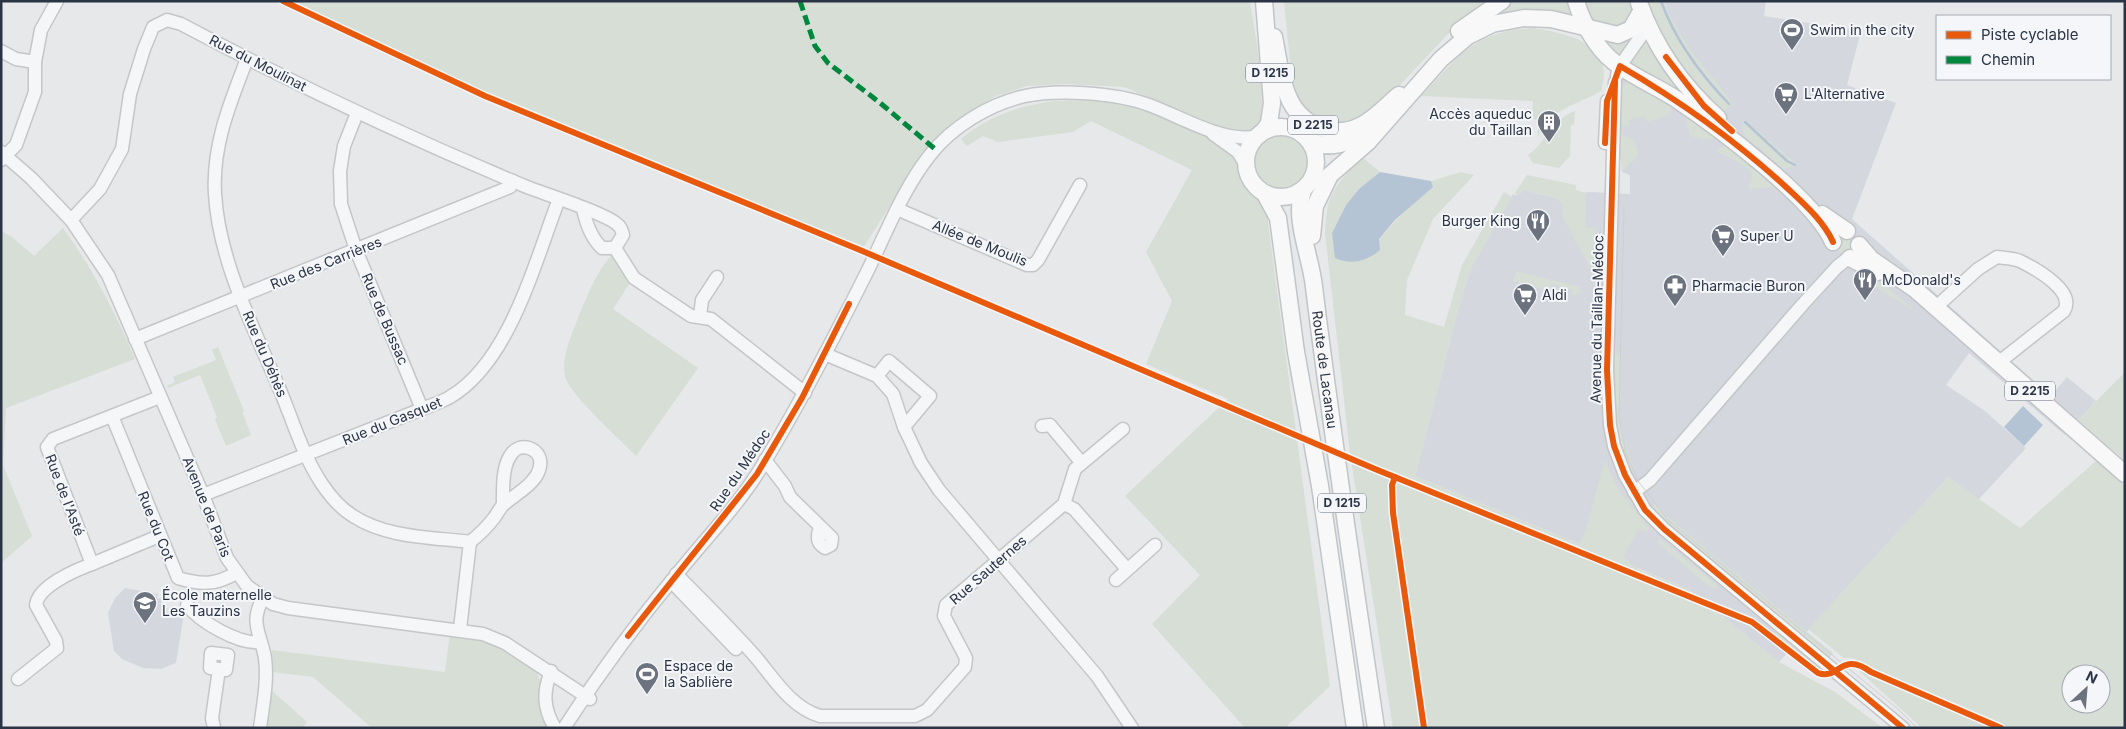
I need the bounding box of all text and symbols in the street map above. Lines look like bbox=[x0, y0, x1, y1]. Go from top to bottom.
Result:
legend bbox=[1936, 15, 2111, 80]
sports icon: Swim in the city bbox=[1779, 17, 1805, 51]
place label: Swim in the city bbox=[1810, 21, 1915, 38]
text: Piste cyclable bbox=[1981, 25, 2078, 44]
street label: Rue du Moulinat bbox=[207, 31, 310, 95]
text: Chemin bbox=[1981, 50, 2035, 69]
road number: D 1215 bbox=[1246, 64, 1294, 82]
supermarket icon: L'Alternative bbox=[1773, 81, 1799, 115]
place label: L'Alternative bbox=[1804, 85, 1885, 102]
place label: Accès aqueduc du Taillan bbox=[1429, 105, 1532, 138]
building icon: Accès aqueduc du Taillan bbox=[1536, 109, 1562, 143]
road number: D 2215 bbox=[1288, 116, 1338, 134]
restaurant icon: Burger King bbox=[1525, 208, 1551, 242]
place label: Burger King bbox=[1442, 212, 1520, 229]
street label: Allée de Moulis bbox=[930, 216, 1030, 269]
supermarket icon: Super U bbox=[1710, 223, 1736, 257]
place label: Super U bbox=[1740, 227, 1794, 244]
street label: Rue des Carrières bbox=[268, 232, 384, 293]
street label: Avenue du Taillan-Médoc bbox=[1587, 235, 1606, 403]
restaurant icon: McDonald's bbox=[1852, 267, 1878, 301]
street label: Rue de Bussac bbox=[358, 270, 412, 367]
place label: McDonald's bbox=[1882, 271, 1961, 288]
pharmacy icon: Pharmacie Buron bbox=[1662, 273, 1688, 307]
place label: Pharmacie Buron bbox=[1692, 277, 1805, 294]
supermarket icon: Aldi bbox=[1512, 282, 1538, 316]
place label: Aldi bbox=[1542, 286, 1567, 303]
street label: Rue du Déhès bbox=[240, 308, 291, 400]
street label: Route de Lacanau bbox=[1309, 310, 1341, 430]
road number: D 2215 bbox=[2005, 382, 2055, 401]
street label: Rue du Gasquet bbox=[340, 393, 444, 448]
street label: Rue du Médoc bbox=[706, 425, 773, 514]
street label: Rue de l'Asté bbox=[42, 452, 89, 538]
street label: Avenue de Paris bbox=[180, 454, 235, 560]
street label: Rue du Cot bbox=[135, 489, 178, 563]
road number: D 1215 bbox=[1318, 493, 1366, 512]
street label: Rue Sauternes bbox=[946, 532, 1030, 608]
place label: École maternelle Les Tauzins bbox=[162, 586, 272, 619]
school or university icon: École maternelle Les Tauzins bbox=[132, 590, 158, 624]
place label: Espace de la Sablière bbox=[664, 657, 733, 690]
sports icon: Espace de la Sablière bbox=[634, 661, 660, 695]
north arrow bbox=[2061, 664, 2111, 714]
text: N bbox=[2083, 667, 2100, 687]

